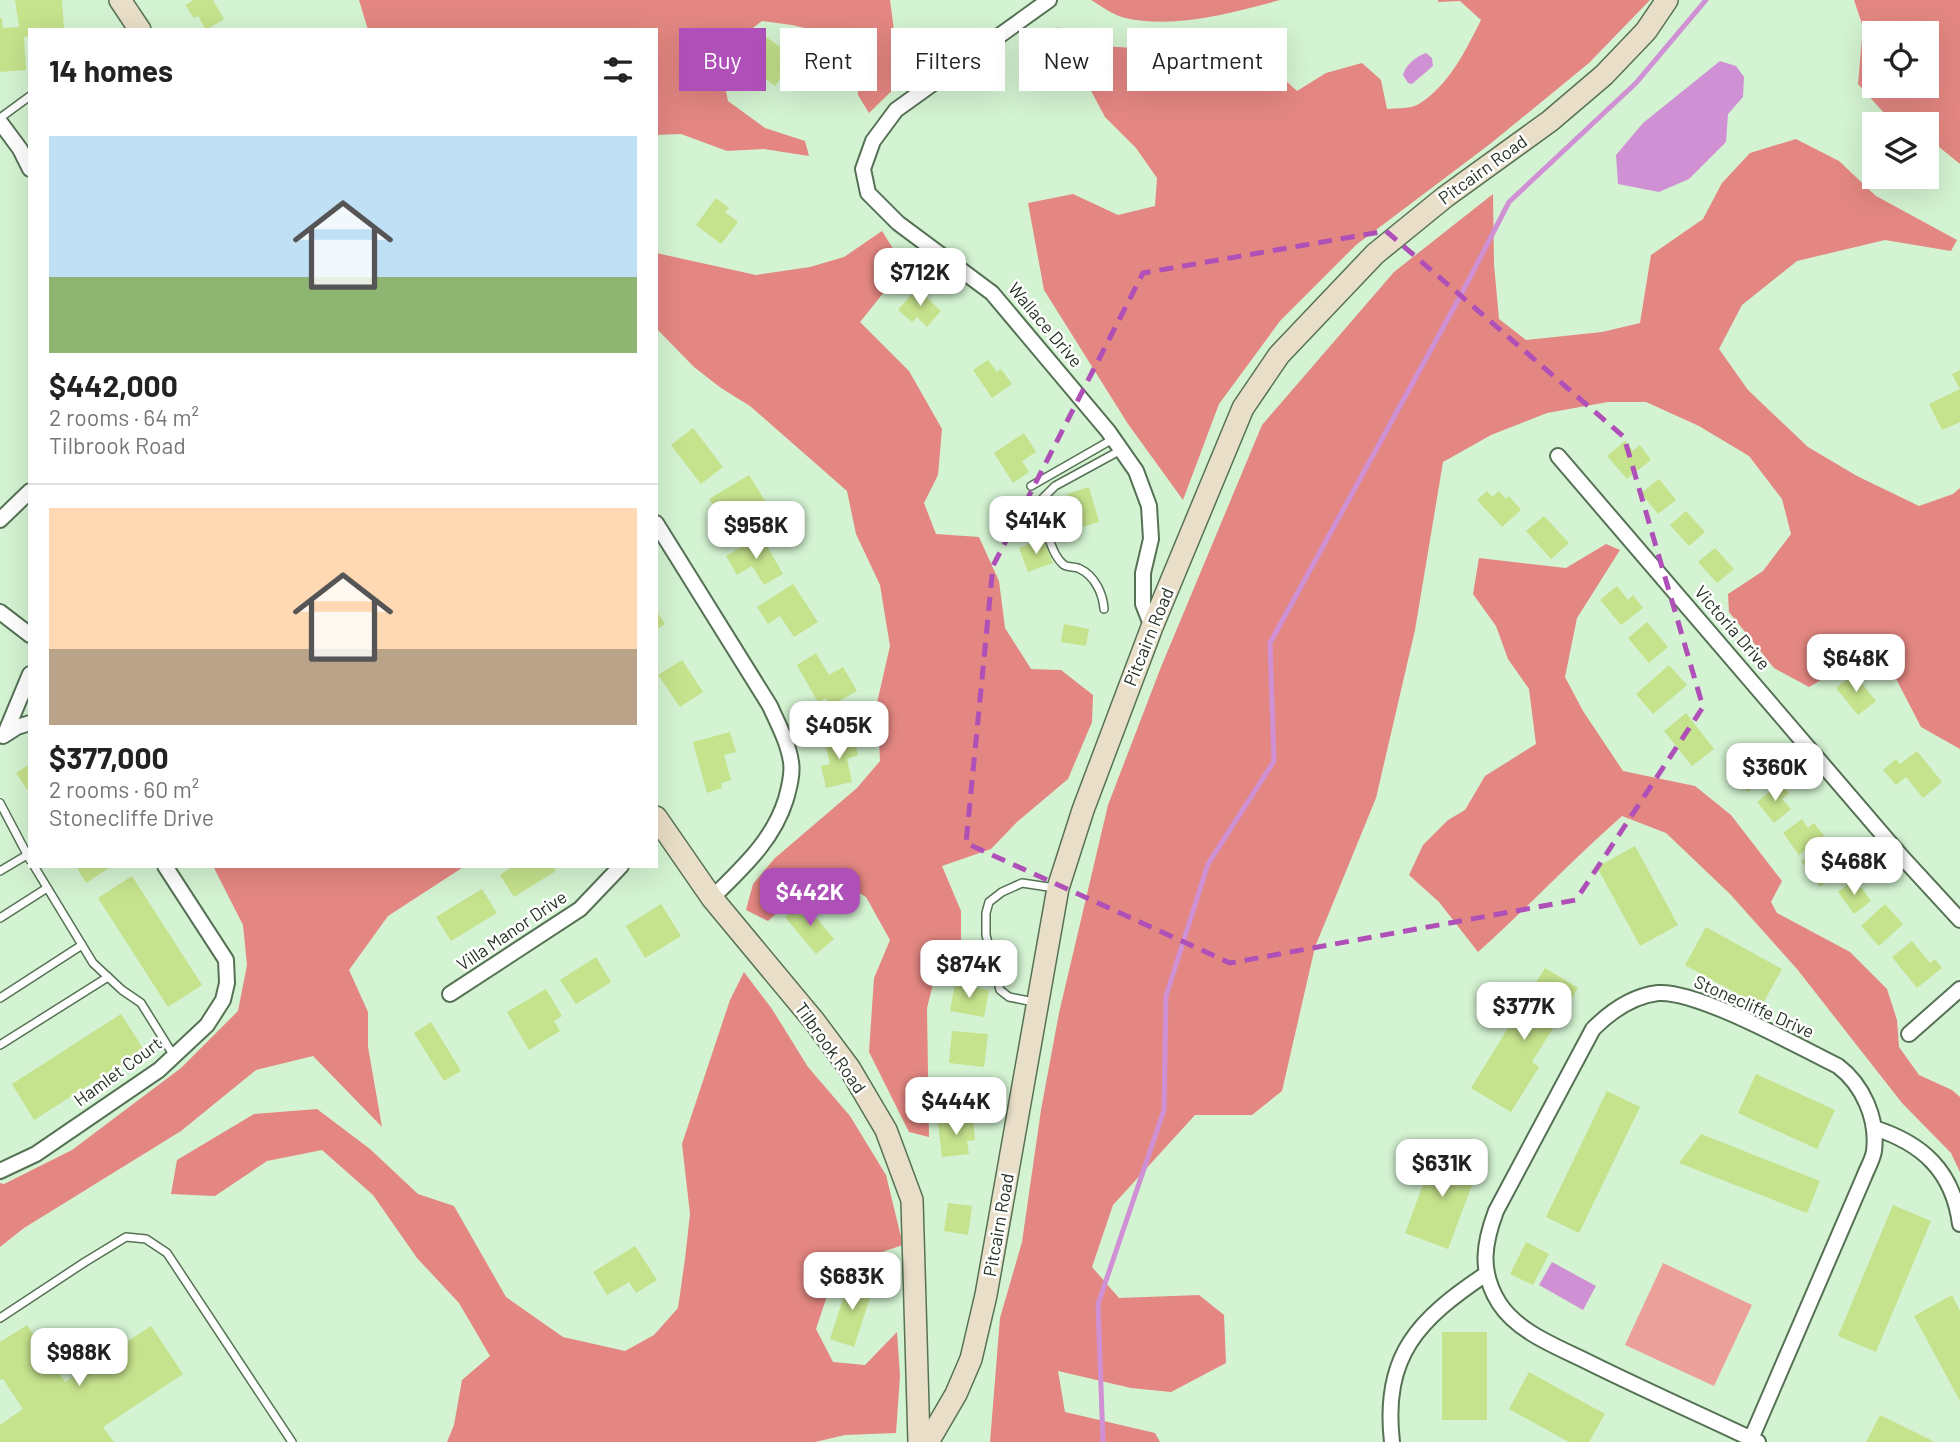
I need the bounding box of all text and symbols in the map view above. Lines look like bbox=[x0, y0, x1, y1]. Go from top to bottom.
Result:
map controls bbox=[1862, 21, 1939, 189]
button: locate bbox=[1862, 21, 1939, 98]
chip: Buy bbox=[679, 28, 766, 91]
chip: Rent bbox=[780, 28, 877, 91]
chip: Filters bbox=[891, 28, 1005, 91]
chip: New bbox=[1019, 28, 1113, 91]
chip: Apartment bbox=[1127, 28, 1287, 91]
icon: filters bbox=[599, 51, 637, 89]
text: 14 homes bbox=[49, 52, 173, 88]
button: layers bbox=[1862, 112, 1939, 189]
street label: Pitcairn Road bbox=[1434, 130, 1531, 209]
icon: home bbox=[280, 182, 406, 308]
pin: $712K bbox=[871, 248, 969, 308]
text: $712K bbox=[890, 257, 950, 285]
street label: Wallace Drive bbox=[1004, 277, 1088, 371]
text: $442,000 bbox=[49, 367, 178, 403]
text: 2 rooms · 64 m² bbox=[49, 403, 199, 431]
text: Tilbrook Road bbox=[49, 431, 186, 459]
pin: $414K bbox=[987, 496, 1085, 556]
pin: $958K bbox=[707, 502, 805, 561]
text: $414K bbox=[1005, 505, 1067, 533]
text: $958K bbox=[724, 510, 788, 538]
icon: home bbox=[280, 554, 406, 680]
street label: Victoria Drive bbox=[1690, 581, 1775, 674]
street label: Pitcairn Road bbox=[1118, 584, 1178, 689]
pin: $648K bbox=[1807, 634, 1905, 694]
text: $648K bbox=[1823, 643, 1889, 671]
pin: $405K bbox=[790, 702, 888, 761]
text: $405K bbox=[806, 710, 872, 738]
text: $377,000 bbox=[49, 739, 169, 775]
pin: $360K bbox=[1726, 744, 1824, 803]
text: $360K bbox=[1742, 752, 1808, 780]
text: 2 rooms · 60 m² bbox=[49, 775, 199, 803]
text: Stonecliffe Drive bbox=[49, 803, 214, 831]
pin: $468K bbox=[1805, 838, 1903, 897]
text: $468K bbox=[1821, 846, 1887, 874]
pin: $442K bbox=[761, 869, 859, 928]
text: $442K bbox=[776, 877, 844, 905]
street label: Villa Manor Drive bbox=[452, 885, 571, 975]
pin: $874K bbox=[920, 940, 1018, 1000]
text: $874K bbox=[936, 949, 1002, 977]
street label: Stonecliffe Drive bbox=[1691, 970, 1818, 1042]
pin: $377K bbox=[1475, 982, 1573, 1042]
text: $377K bbox=[1493, 991, 1555, 1019]
street label: Tilbrook Road bbox=[790, 998, 871, 1097]
street label: Hamlet Court bbox=[69, 1032, 166, 1110]
pin: $444K bbox=[907, 1078, 1005, 1137]
text: $444K bbox=[921, 1086, 991, 1114]
pin: $631K bbox=[1393, 1140, 1491, 1199]
text: $631K bbox=[1412, 1148, 1472, 1176]
street label: Pitcairn Road bbox=[978, 1172, 1018, 1278]
pin: $683K bbox=[803, 1252, 901, 1312]
text: $683K bbox=[820, 1261, 884, 1289]
pin: $988K bbox=[30, 1328, 128, 1388]
text: $988K bbox=[47, 1337, 111, 1365]

